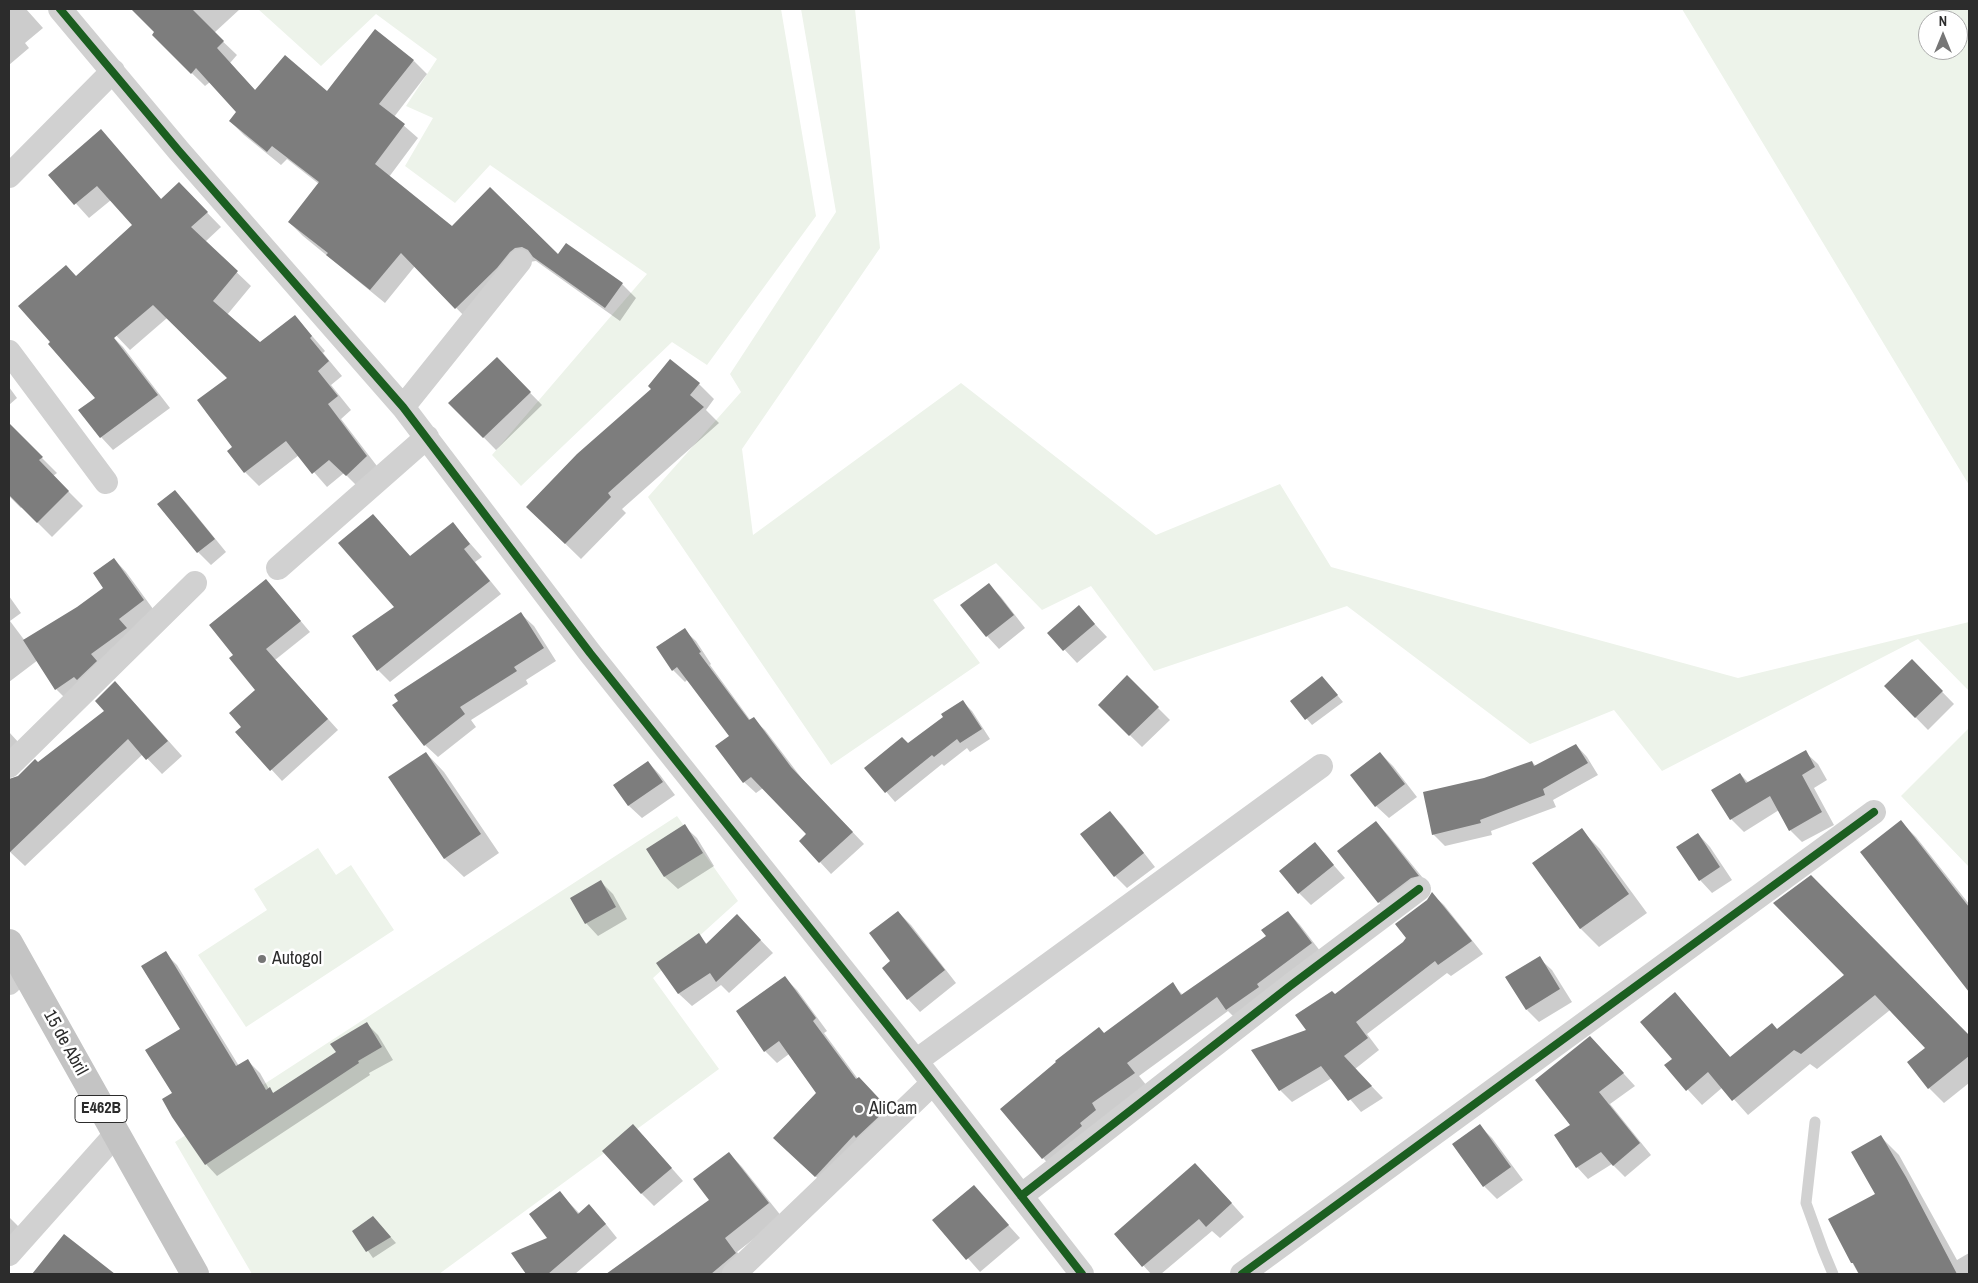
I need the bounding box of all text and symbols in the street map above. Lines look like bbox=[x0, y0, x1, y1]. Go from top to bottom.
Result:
north arrow bbox=[1918, 10, 1968, 60]
text: N bbox=[1939, 12, 1947, 30]
place label: Autogol bbox=[272, 948, 322, 970]
marker: Autogol bbox=[256, 953, 268, 965]
street label: 15 de Abril bbox=[38, 1007, 92, 1079]
road number: E462B bbox=[75, 1096, 127, 1122]
place label: AliCam bbox=[869, 1098, 917, 1120]
marker: AliCam bbox=[853, 1103, 865, 1115]

